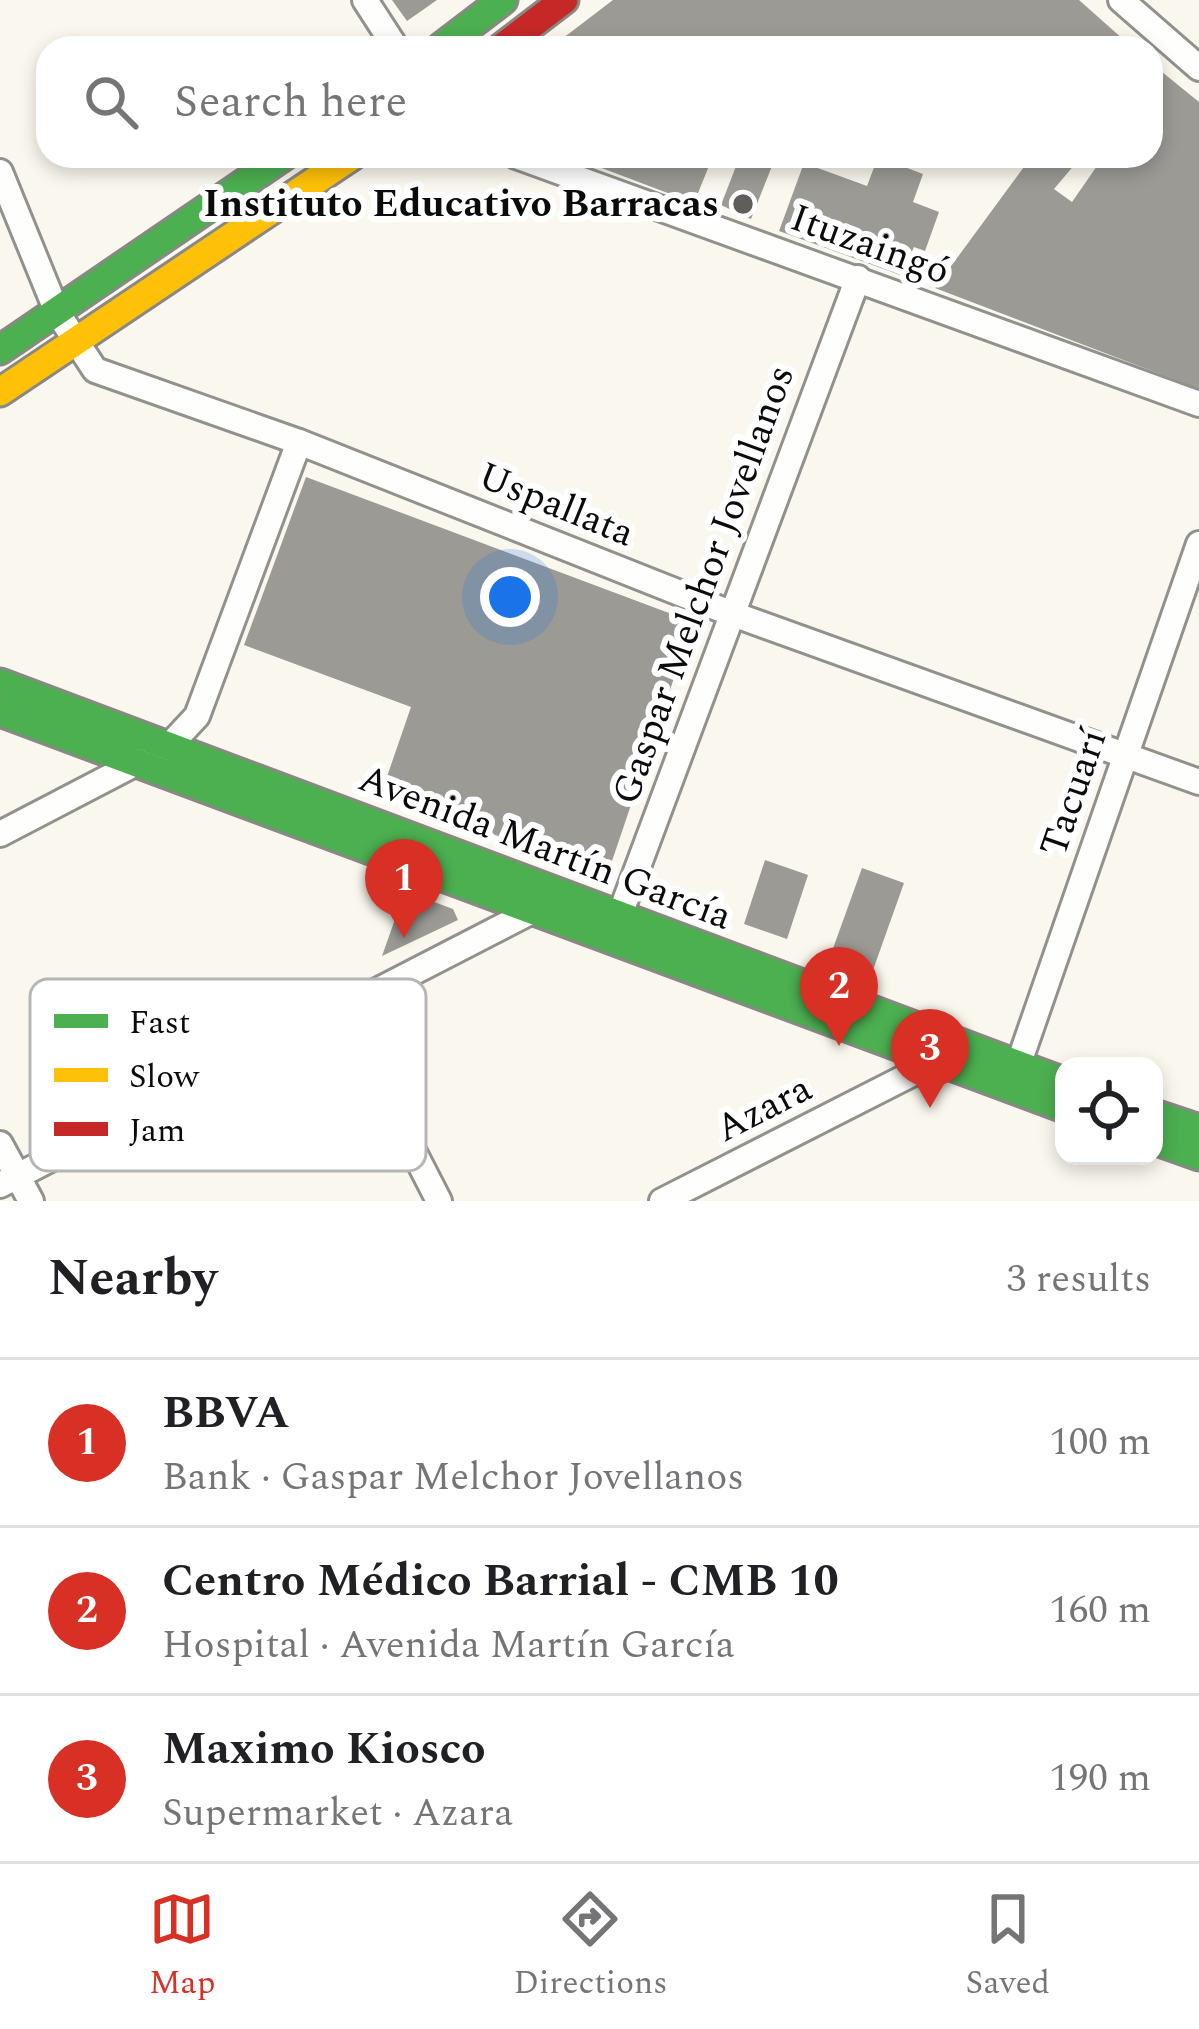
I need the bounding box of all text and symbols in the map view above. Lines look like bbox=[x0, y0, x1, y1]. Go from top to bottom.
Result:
search box bbox=[36, 36, 1163, 168]
text: Search here bbox=[174, 68, 407, 137]
icon: search bbox=[78, 69, 144, 135]
place label: Instituto Educativo Barracas bbox=[203, 175, 719, 234]
street label: Ituzaingó bbox=[782, 189, 958, 301]
marker: Instituto Educativo Barracas bbox=[730, 191, 756, 217]
street label: Gaspar Melchor Jovellanos bbox=[597, 357, 811, 813]
street label: Uspallata bbox=[469, 447, 643, 563]
your location bbox=[480, 567, 540, 627]
street label: Tacuarí bbox=[1025, 720, 1124, 865]
street label: Avenida Martín García bbox=[350, 750, 740, 946]
pin: 1 bbox=[365, 839, 443, 938]
pin: 2 bbox=[800, 947, 878, 1046]
legend bbox=[30, 979, 426, 1171]
text: Fast bbox=[129, 998, 190, 1048]
pin: 3 bbox=[891, 1009, 969, 1108]
text: Slow bbox=[129, 1052, 200, 1102]
map controls bbox=[1055, 1057, 1163, 1165]
button: locate bbox=[1055, 1057, 1163, 1165]
street label: Azara bbox=[705, 1060, 823, 1158]
text: Jam bbox=[129, 1106, 185, 1156]
text: Nearby bbox=[48, 1240, 217, 1318]
text: 3 results bbox=[1007, 1250, 1151, 1309]
text: BBVA bbox=[162, 1379, 290, 1448]
text: 1 bbox=[76, 1413, 98, 1472]
text: 100 m bbox=[1049, 1413, 1151, 1472]
text: Bank · Gaspar Melchor Jovellanos bbox=[162, 1448, 744, 1507]
text: Centro Médico Barrial - CMB 10 bbox=[162, 1547, 839, 1616]
text: 2 bbox=[76, 1581, 98, 1640]
text: 160 m bbox=[1049, 1581, 1151, 1640]
text: Hospital · Avenida Martín García bbox=[162, 1616, 735, 1675]
text: Maximo Kiosco bbox=[162, 1715, 486, 1784]
text: 3 bbox=[76, 1749, 98, 1808]
text: 190 m bbox=[1049, 1749, 1151, 1808]
text: Supermarket · Azara bbox=[162, 1784, 513, 1843]
tab: Map bbox=[149, 1886, 215, 2008]
tab: Directions bbox=[513, 1886, 667, 2008]
tab: Saved bbox=[965, 1886, 1050, 2008]

